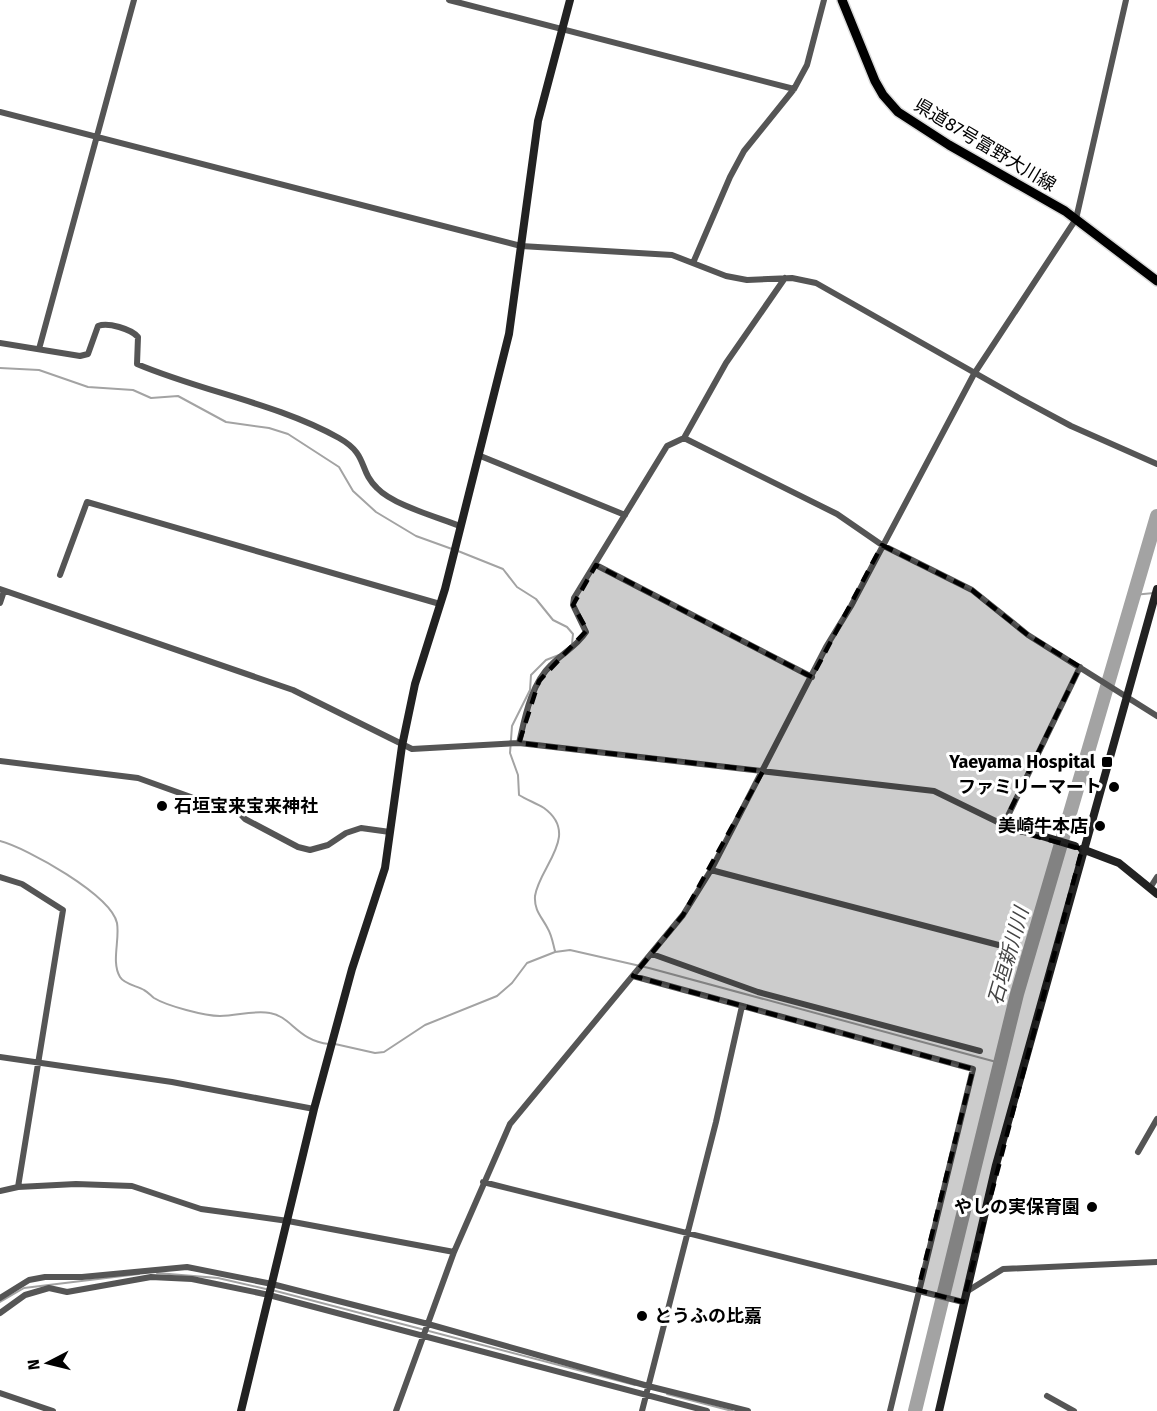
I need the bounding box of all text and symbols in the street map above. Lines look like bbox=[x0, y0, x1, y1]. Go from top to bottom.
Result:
street label: 県道87号富野大川線 bbox=[910, 94, 1060, 196]
place label: Yaeyama Hospital bbox=[948, 751, 1096, 773]
marker: Yaeyama Hospital bbox=[1100, 755, 1114, 769]
place label: ファミリーマート bbox=[958, 776, 1102, 798]
marker: ファミリーマート bbox=[1107, 780, 1121, 794]
place label: 石垣宝来宝来神社 bbox=[174, 795, 318, 817]
marker: 石垣宝来宝来神社 bbox=[155, 799, 169, 813]
place label: 美崎牛本店 bbox=[998, 815, 1088, 837]
marker: 美崎牛本店 bbox=[1093, 819, 1107, 833]
water label: 石垣新川川 bbox=[983, 903, 1034, 1007]
place label: やしの実保育園 bbox=[954, 1196, 1080, 1218]
marker: やしの実保育園 bbox=[1085, 1200, 1099, 1214]
place label: とうふの比嘉 bbox=[654, 1305, 762, 1327]
marker: とうふの比嘉 bbox=[635, 1309, 649, 1323]
north arrow bbox=[18, 1333, 78, 1393]
text: N bbox=[24, 1358, 44, 1371]

